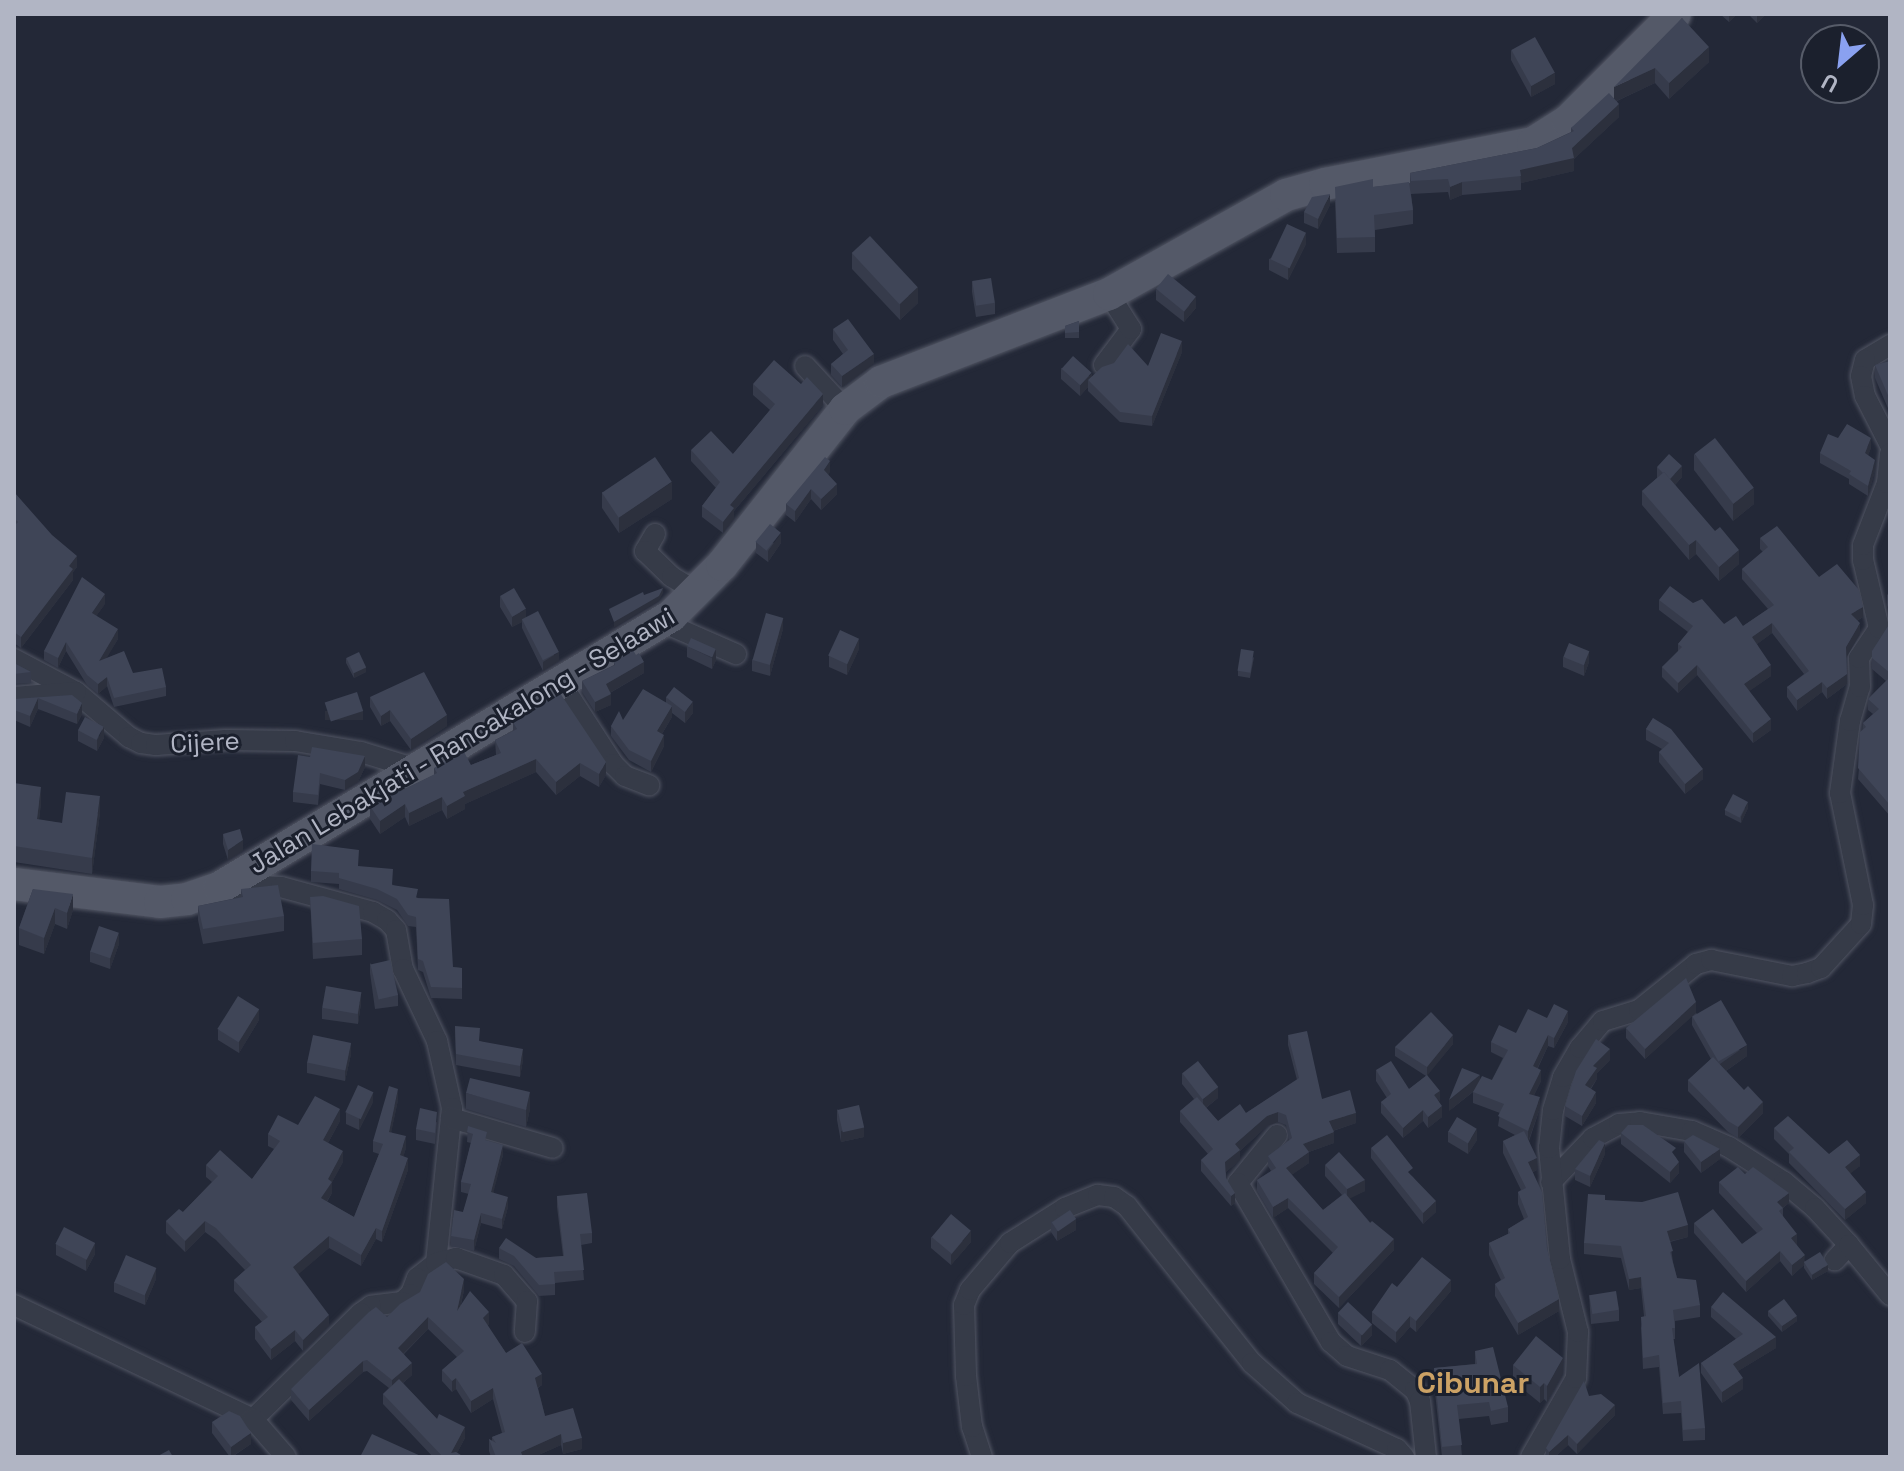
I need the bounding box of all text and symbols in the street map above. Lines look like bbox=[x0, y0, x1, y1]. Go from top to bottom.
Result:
north arrow bbox=[1800, 24, 1880, 104]
text: U bbox=[1817, 68, 1843, 99]
street label: Jalan Lebakjati - Rancakalong - Selaawi bbox=[242, 600, 682, 882]
street label: Cijere bbox=[169, 726, 241, 760]
district label: Cibunar bbox=[1417, 1365, 1529, 1401]

